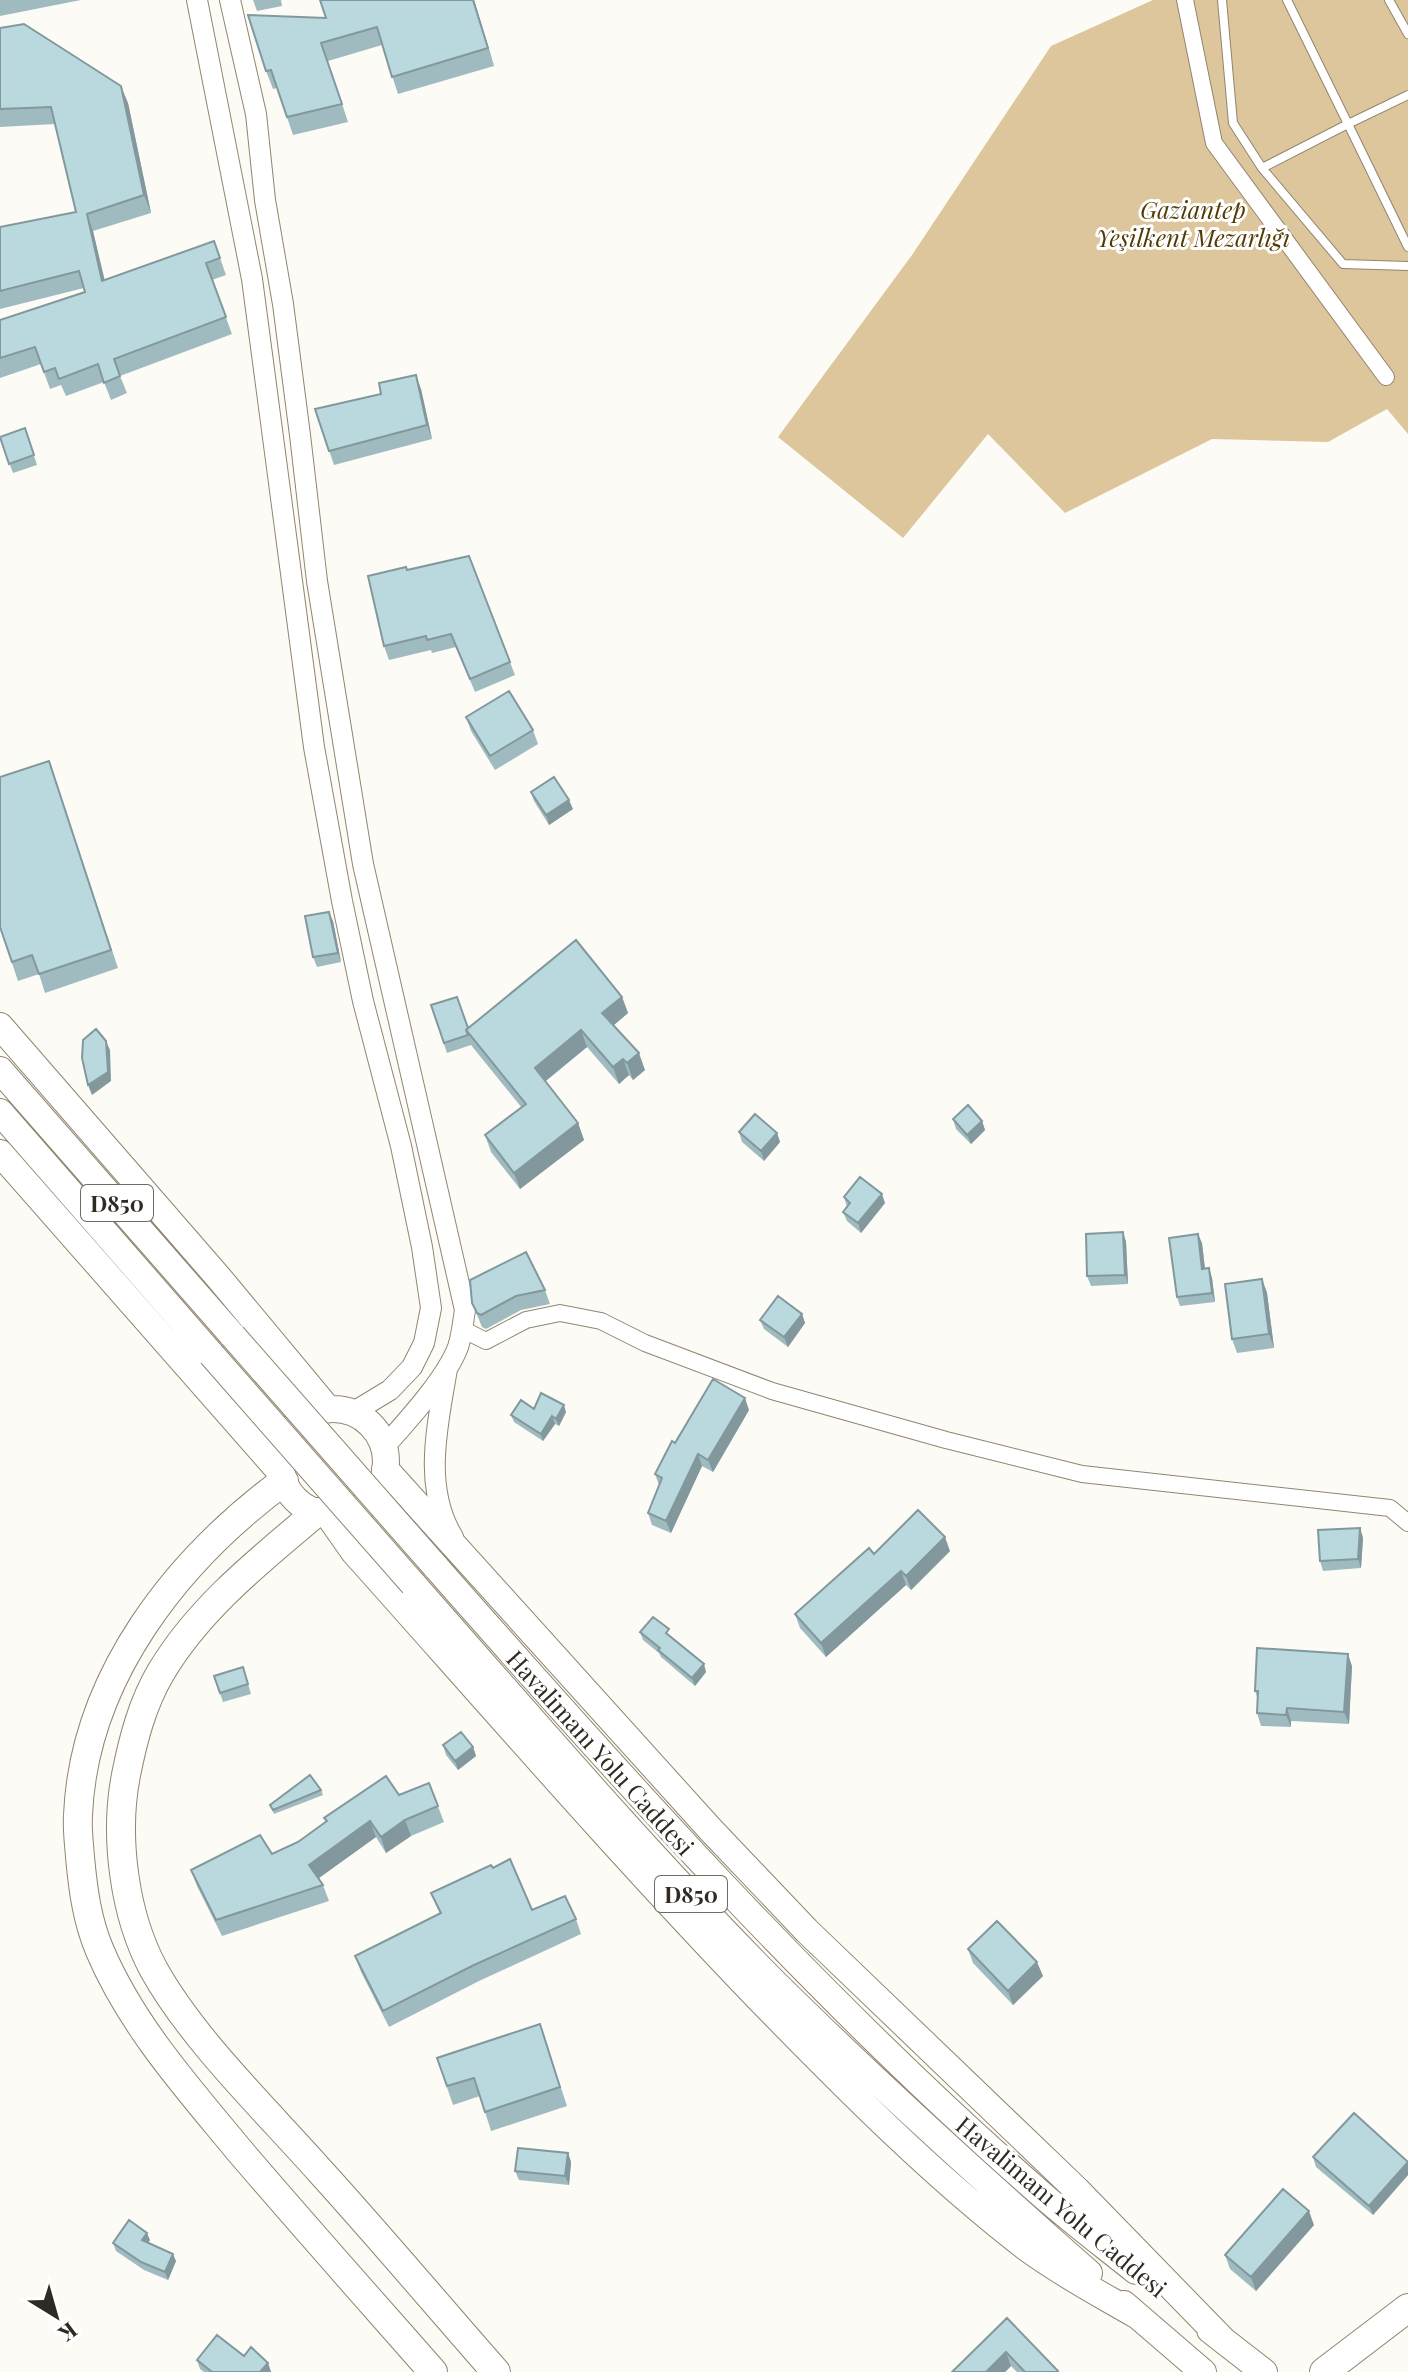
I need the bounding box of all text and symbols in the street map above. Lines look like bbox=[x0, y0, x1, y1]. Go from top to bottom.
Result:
park label: Gaziantep Yeşilkent Mezarlığı bbox=[1096, 193, 1290, 253]
road number: D850 bbox=[81, 1185, 153, 1221]
street label: Havalimanı Yolu Caddesi bbox=[500, 1643, 702, 1861]
road number: D850 bbox=[655, 1876, 727, 1912]
street label: Havalimanı Yolu Caddesi bbox=[950, 2108, 1174, 2304]
north arrow bbox=[16, 2276, 96, 2356]
text: K bbox=[53, 2316, 84, 2350]

